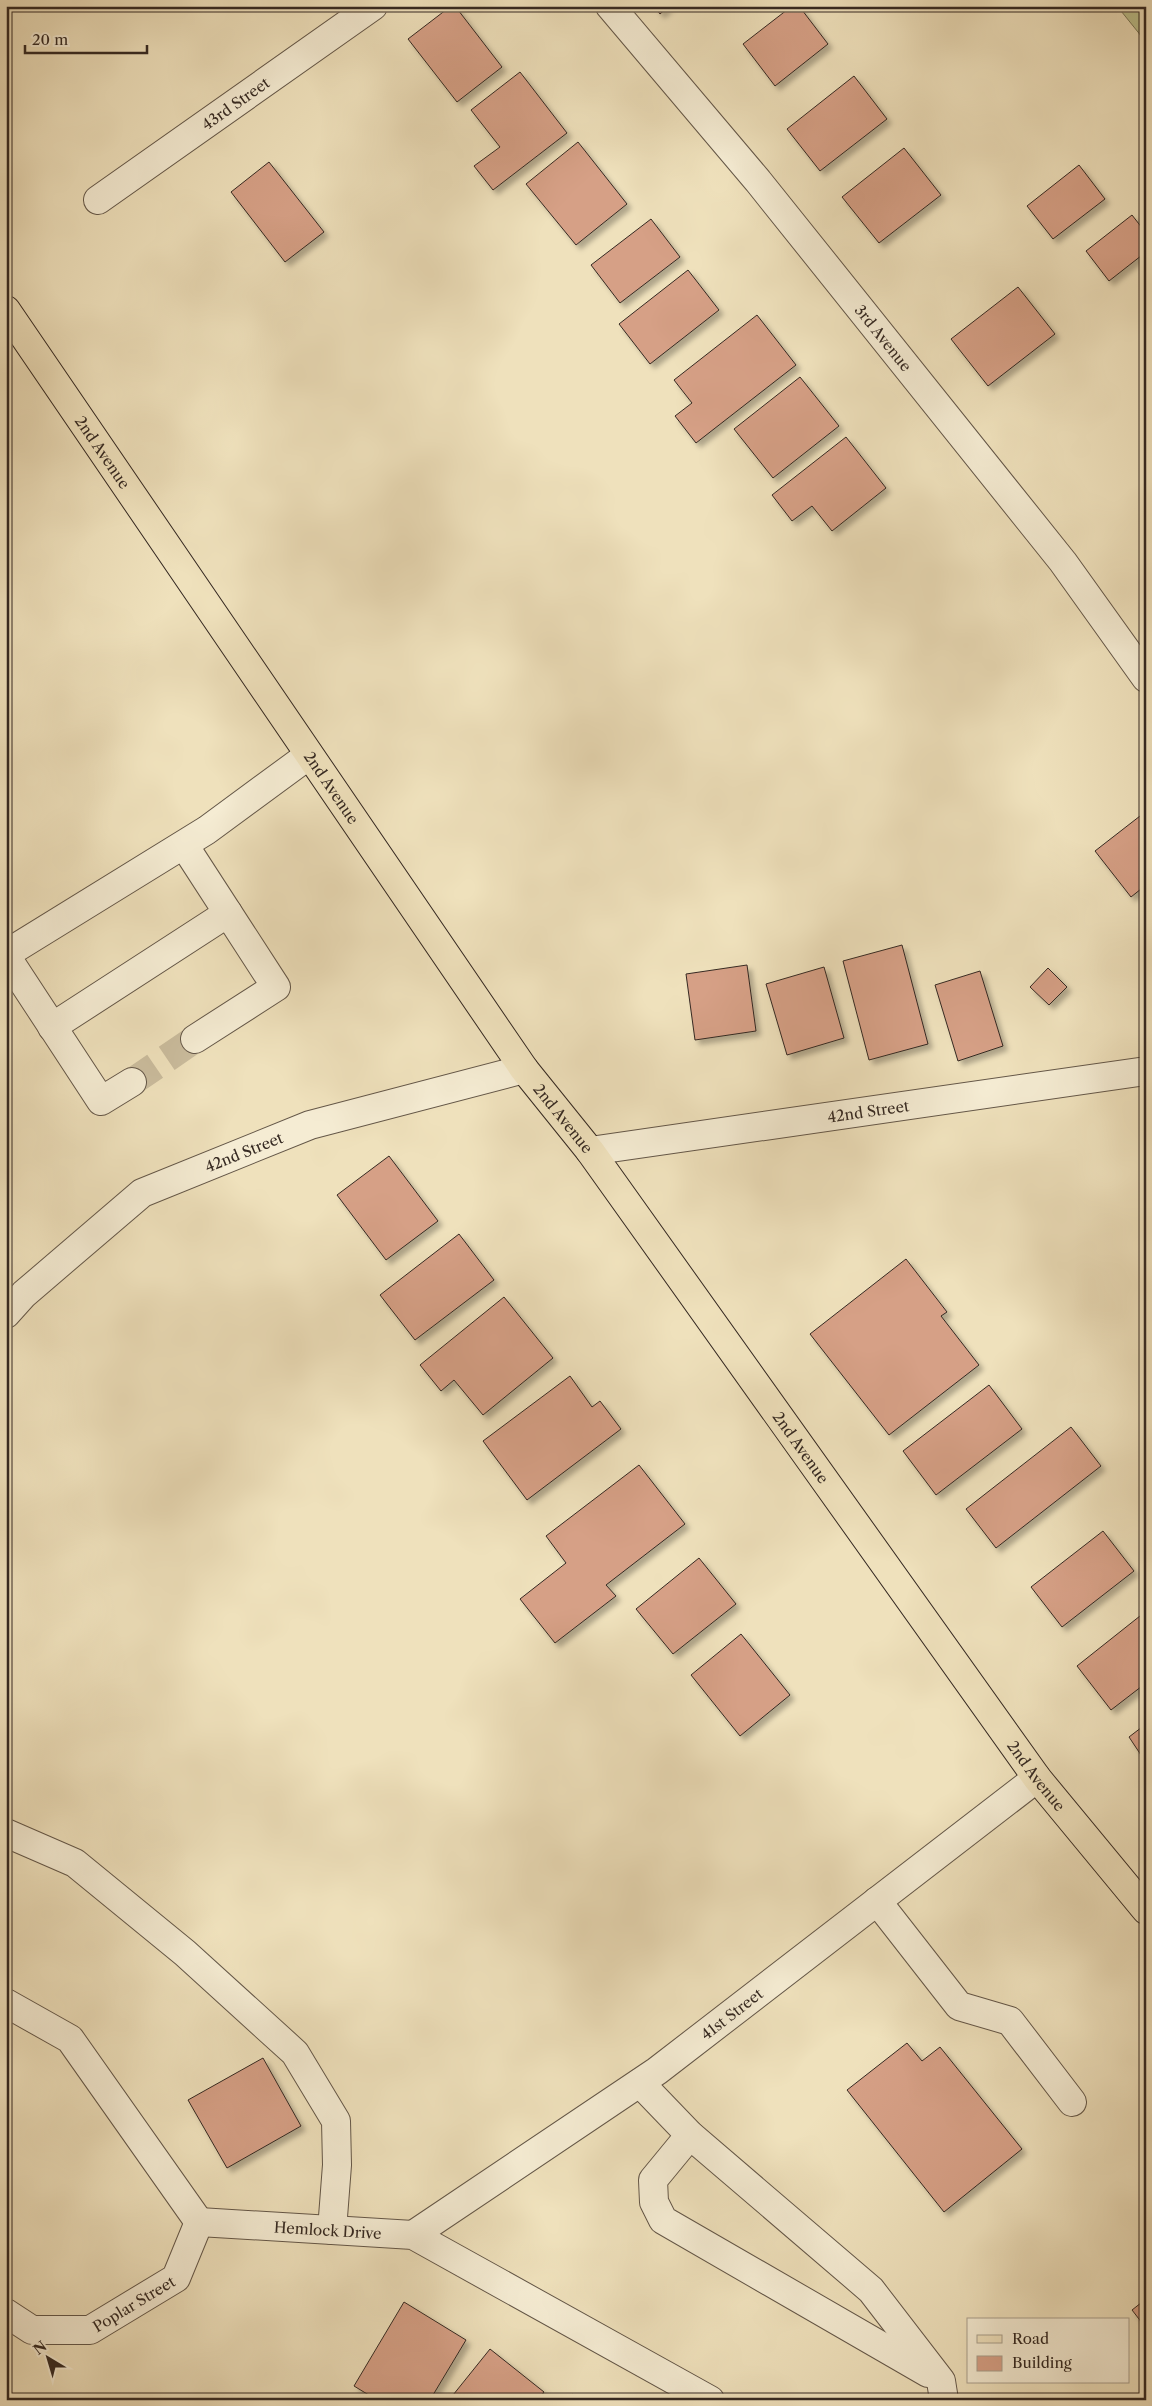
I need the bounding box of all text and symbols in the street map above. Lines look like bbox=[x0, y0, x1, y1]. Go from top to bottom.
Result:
scale bar bbox=[25, 22, 148, 54]
text: 20 m bbox=[32, 30, 68, 49]
street label: 43rd Street bbox=[198, 72, 273, 134]
street label: 3rd Avenue bbox=[851, 300, 916, 375]
street label: 2nd Avenue bbox=[71, 412, 134, 492]
street label: 2nd Avenue bbox=[300, 747, 363, 827]
street label: 2nd Avenue bbox=[530, 1080, 597, 1157]
street label: 42nd Street bbox=[826, 1096, 911, 1126]
street label: 42nd Street bbox=[202, 1127, 286, 1176]
street label: 2nd Avenue bbox=[769, 1408, 833, 1487]
street label: 2nd Avenue bbox=[1004, 1737, 1070, 1815]
street label: 41st Street bbox=[697, 1983, 767, 2044]
street label: Hemlock Drive bbox=[273, 2217, 382, 2243]
street label: Poplar Street bbox=[89, 2271, 179, 2336]
legend bbox=[967, 2318, 1130, 2384]
text: Road bbox=[1012, 2329, 1049, 2348]
north arrow bbox=[22, 2334, 72, 2384]
text: N bbox=[30, 2337, 50, 2359]
text: Building bbox=[1012, 2353, 1072, 2372]

